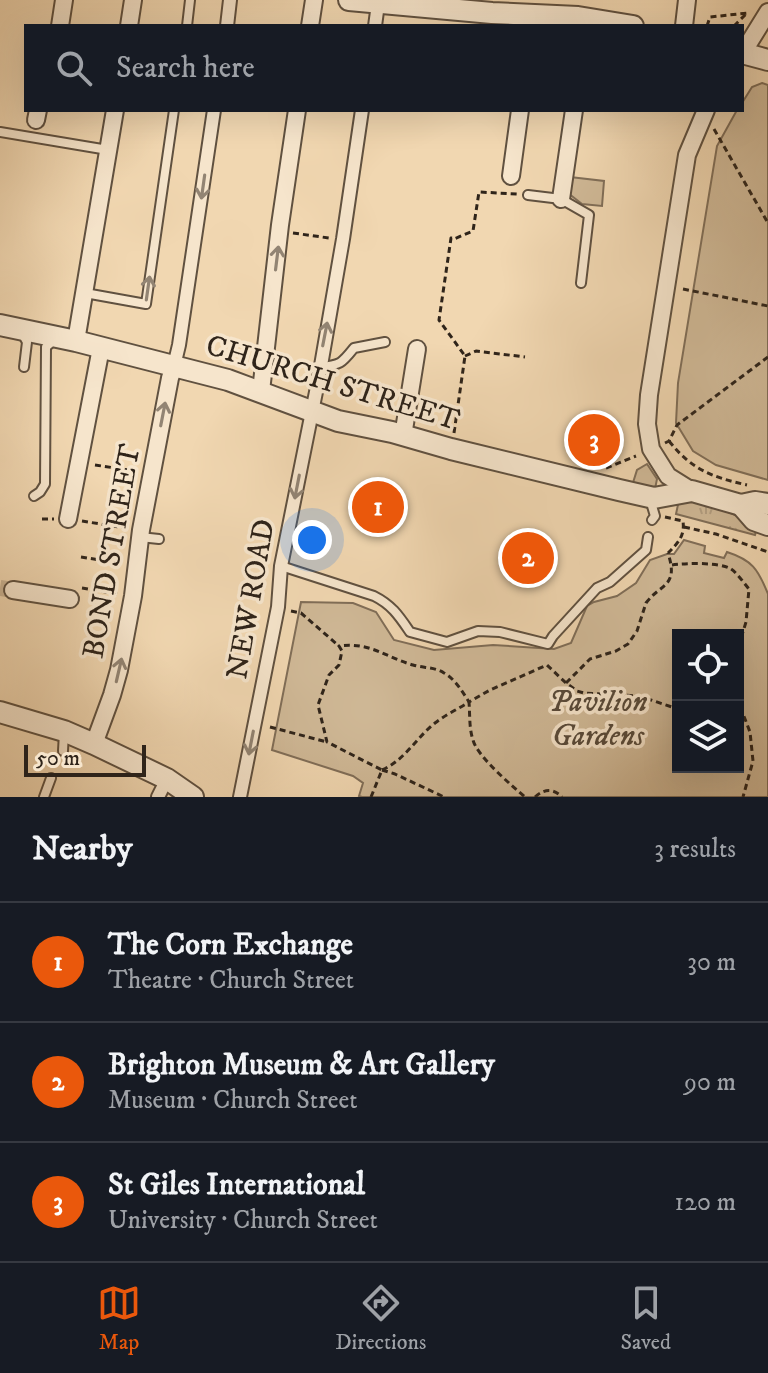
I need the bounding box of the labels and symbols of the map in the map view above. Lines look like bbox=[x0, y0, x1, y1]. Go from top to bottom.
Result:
one-way arrow bbox=[195, 174, 210, 199]
one-way arrow bbox=[269, 245, 284, 271]
one-way arrow bbox=[141, 276, 156, 301]
one-way arrow bbox=[319, 322, 334, 347]
street label: CHURCH STREET bbox=[201, 327, 464, 440]
one-way arrow bbox=[156, 402, 171, 427]
pin: 3 bbox=[568, 410, 620, 470]
street label: BOND STREET bbox=[75, 441, 150, 661]
one-way arrow bbox=[289, 474, 304, 500]
pin: 1 bbox=[352, 477, 404, 537]
street label: NEW ROAD bbox=[219, 516, 284, 682]
your location bbox=[292, 520, 332, 560]
pin: 2 bbox=[502, 528, 554, 588]
one-way arrow bbox=[112, 658, 127, 683]
park label: Pavilion Gardens bbox=[549, 684, 647, 755]
one-way arrow bbox=[242, 730, 257, 755]
scale bar bbox=[24, 741, 146, 777]

